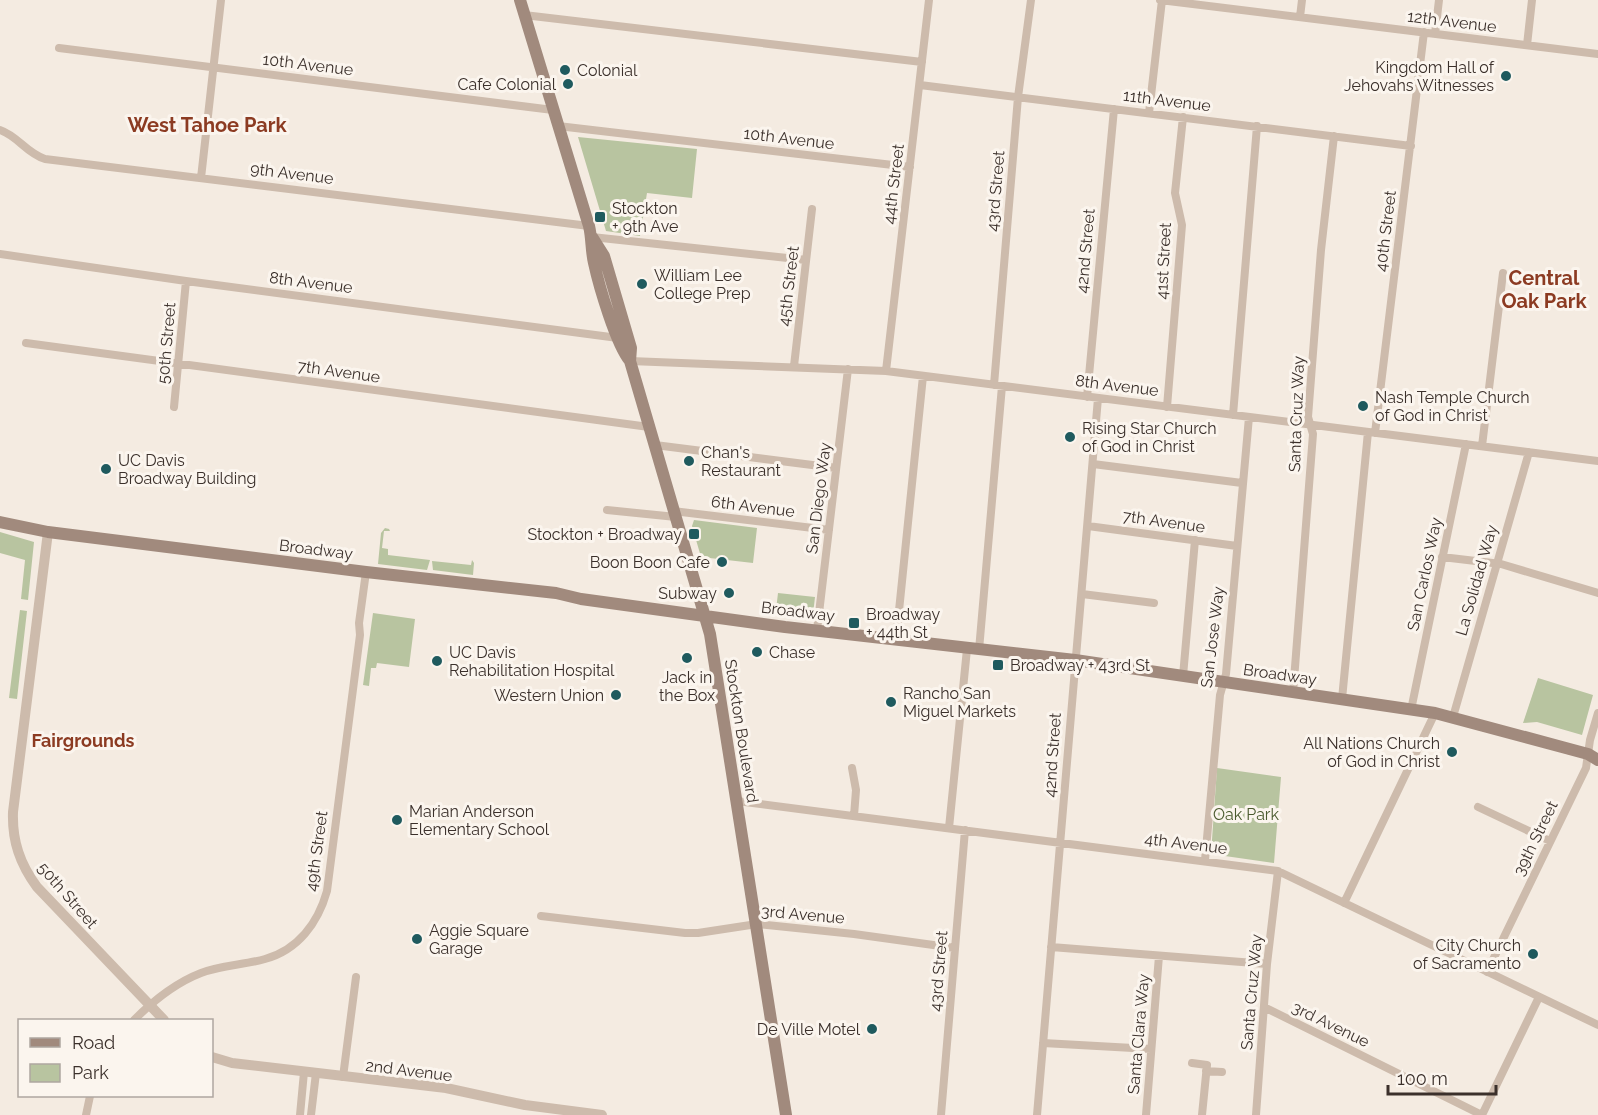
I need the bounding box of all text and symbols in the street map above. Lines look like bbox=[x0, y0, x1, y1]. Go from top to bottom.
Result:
street label: 12th Avenue bbox=[1406, 7, 1498, 36]
street label: 10th Avenue bbox=[262, 50, 354, 79]
place label: Kingdom Hall of Jehovahs Witnesses bbox=[1344, 58, 1495, 95]
place label: Colonial bbox=[577, 61, 638, 80]
marker: Colonial bbox=[558, 63, 572, 77]
marker: Kingdom Hall of Jehovahs Witnesses bbox=[1499, 69, 1513, 83]
place label: Cafe Colonial bbox=[458, 75, 557, 94]
marker: Cafe Colonial bbox=[561, 77, 575, 91]
street label: 11th Avenue bbox=[1122, 86, 1212, 115]
district label: West Tahoe Park bbox=[127, 113, 287, 137]
street label: 10th Avenue bbox=[743, 124, 835, 153]
street label: 44th Street bbox=[879, 142, 908, 225]
street label: 43rd Street bbox=[983, 149, 1009, 232]
street label: 9th Avenue bbox=[249, 159, 335, 188]
street label: 40th Street bbox=[1371, 189, 1400, 273]
place label: Stockton + 9th Ave bbox=[612, 199, 678, 236]
street label: 42nd Street bbox=[1072, 207, 1099, 294]
marker: Stockton + 9th Ave bbox=[593, 210, 607, 224]
street label: 41st Street bbox=[1152, 221, 1175, 300]
street label: 45th Street bbox=[774, 244, 803, 327]
place label: William Lee College Prep bbox=[654, 266, 751, 303]
district label: Central Oak Park bbox=[1501, 266, 1587, 313]
street label: 8th Avenue bbox=[268, 268, 354, 297]
marker: William Lee College Prep bbox=[635, 277, 649, 291]
street label: 50th Street bbox=[153, 301, 180, 385]
street label: Santa Cruz Way bbox=[1285, 355, 1308, 473]
street label: 7th Avenue bbox=[297, 356, 381, 387]
street label: 8th Avenue bbox=[1074, 371, 1160, 400]
place label: Nash Temple Church of God in Christ bbox=[1375, 388, 1530, 425]
marker: Nash Temple Church of God in Christ bbox=[1356, 399, 1370, 413]
place label: Rising Star Church of God in Christ bbox=[1082, 419, 1217, 456]
marker: Rising Star Church of God in Christ bbox=[1063, 430, 1077, 444]
street label: San Diego Way bbox=[802, 441, 835, 555]
place label: Chan's Restaurant bbox=[701, 443, 781, 480]
place label: UC Davis Broadway Building bbox=[118, 451, 256, 488]
marker: Chan's Restaurant bbox=[682, 454, 696, 468]
marker: UC Davis Broadway Building bbox=[99, 462, 113, 476]
street label: 6th Avenue bbox=[710, 492, 796, 521]
street label: 7th Avenue bbox=[1122, 506, 1206, 537]
street label: San Carlos Way bbox=[1403, 515, 1446, 632]
street label: La Solidad Way bbox=[1452, 522, 1501, 638]
place label: Stockton + Broadway bbox=[527, 525, 682, 544]
marker: Stockton + Broadway bbox=[687, 527, 701, 541]
street label: Broadway bbox=[278, 536, 354, 563]
place label: Boon Boon Cafe bbox=[590, 553, 710, 572]
marker: Boon Boon Cafe bbox=[715, 555, 729, 569]
place label: Subway bbox=[658, 584, 717, 603]
street label: San Jose Way bbox=[1197, 585, 1228, 689]
marker: Subway bbox=[722, 586, 736, 600]
street label: Broadway bbox=[760, 598, 836, 625]
place label: Broadway + 44th St bbox=[866, 605, 940, 642]
marker: Broadway + 44th St bbox=[847, 616, 861, 630]
place label: UC Davis Rehabilitation Hospital bbox=[449, 643, 615, 680]
place label: Chase bbox=[769, 643, 815, 662]
marker: Chase bbox=[750, 645, 764, 659]
marker: Jack in the Box bbox=[680, 651, 694, 665]
marker: UC Davis Rehabilitation Hospital bbox=[430, 654, 444, 668]
place label: Broadway + 43rd St bbox=[1010, 656, 1151, 675]
street label: Stockton Boulevard bbox=[721, 658, 762, 804]
marker: Broadway + 43rd St bbox=[991, 658, 1005, 672]
street label: Broadway bbox=[1242, 660, 1318, 689]
place label: Jack in the Box bbox=[659, 668, 715, 705]
place label: Rancho San Miguel Markets bbox=[903, 684, 1016, 721]
place label: Western Union bbox=[494, 686, 604, 705]
marker: Western Union bbox=[609, 688, 623, 702]
marker: Rancho San Miguel Markets bbox=[884, 695, 898, 709]
street label: 42nd Street bbox=[1040, 711, 1065, 798]
district label: Fairgrounds bbox=[31, 730, 135, 751]
place label: All Nations Church of God in Christ bbox=[1303, 734, 1441, 771]
marker: All Nations Church of God in Christ bbox=[1445, 745, 1459, 759]
street label: 39th Street bbox=[1509, 797, 1562, 879]
place label: Marian Anderson Elementary School bbox=[409, 802, 550, 839]
park label: Oak Park bbox=[1213, 805, 1279, 824]
street label: 49th Street bbox=[301, 809, 332, 893]
marker: Marian Anderson Elementary School bbox=[390, 813, 404, 827]
street label: 4th Avenue bbox=[1144, 829, 1228, 858]
street label: 50th Street bbox=[34, 858, 102, 933]
street label: 3rd Avenue bbox=[760, 901, 845, 928]
place label: Aggie Square Garage bbox=[429, 921, 529, 958]
street label: 43rd Street bbox=[926, 929, 952, 1012]
marker: Aggie Square Garage bbox=[410, 932, 424, 946]
street label: Santa Cruz Way bbox=[1237, 933, 1266, 1051]
place label: City Church of Sacramento bbox=[1413, 936, 1521, 973]
marker: City Church of Sacramento bbox=[1526, 947, 1540, 961]
street label: Santa Clara Way bbox=[1124, 973, 1153, 1095]
street label: 3rd Avenue bbox=[1289, 998, 1373, 1051]
legend bbox=[18, 1019, 213, 1097]
place label: De Ville Motel bbox=[757, 1020, 861, 1039]
marker: De Ville Motel bbox=[865, 1022, 879, 1036]
text: Road bbox=[72, 1032, 115, 1053]
street label: 2nd Avenue bbox=[364, 1056, 453, 1085]
scale bar bbox=[1388, 1058, 1496, 1096]
text: Park bbox=[72, 1062, 109, 1083]
text: 100 m bbox=[1397, 1068, 1448, 1089]

